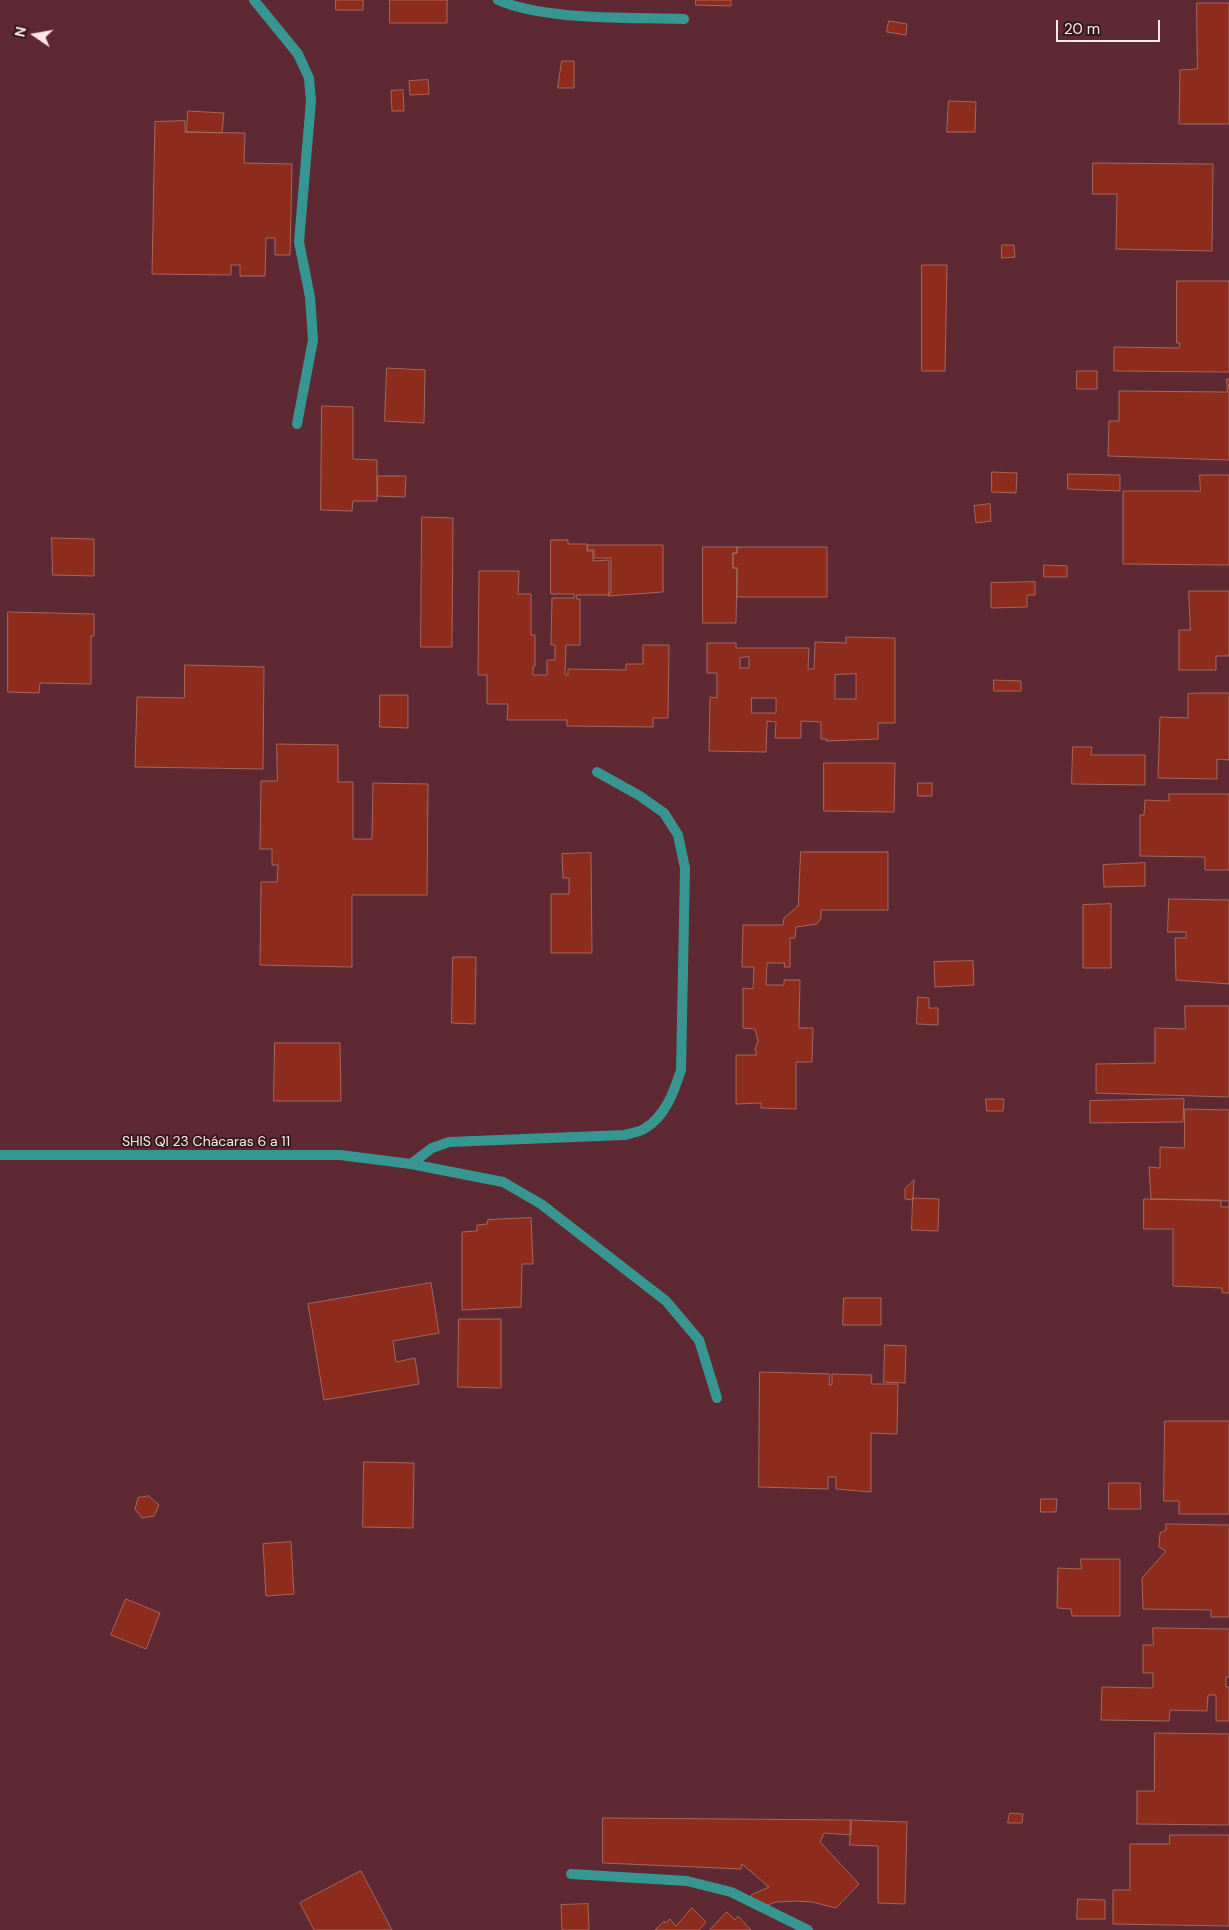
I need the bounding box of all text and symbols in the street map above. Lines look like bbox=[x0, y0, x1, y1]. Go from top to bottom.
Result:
north arrow bbox=[10, 10, 60, 60]
scale bar bbox=[1059, 10, 1163, 42]
text: 20 m bbox=[1064, 19, 1100, 39]
text: N bbox=[10, 25, 30, 39]
street label: SHIS QI 23 Chácaras 6 a 11 bbox=[122, 1134, 290, 1150]

